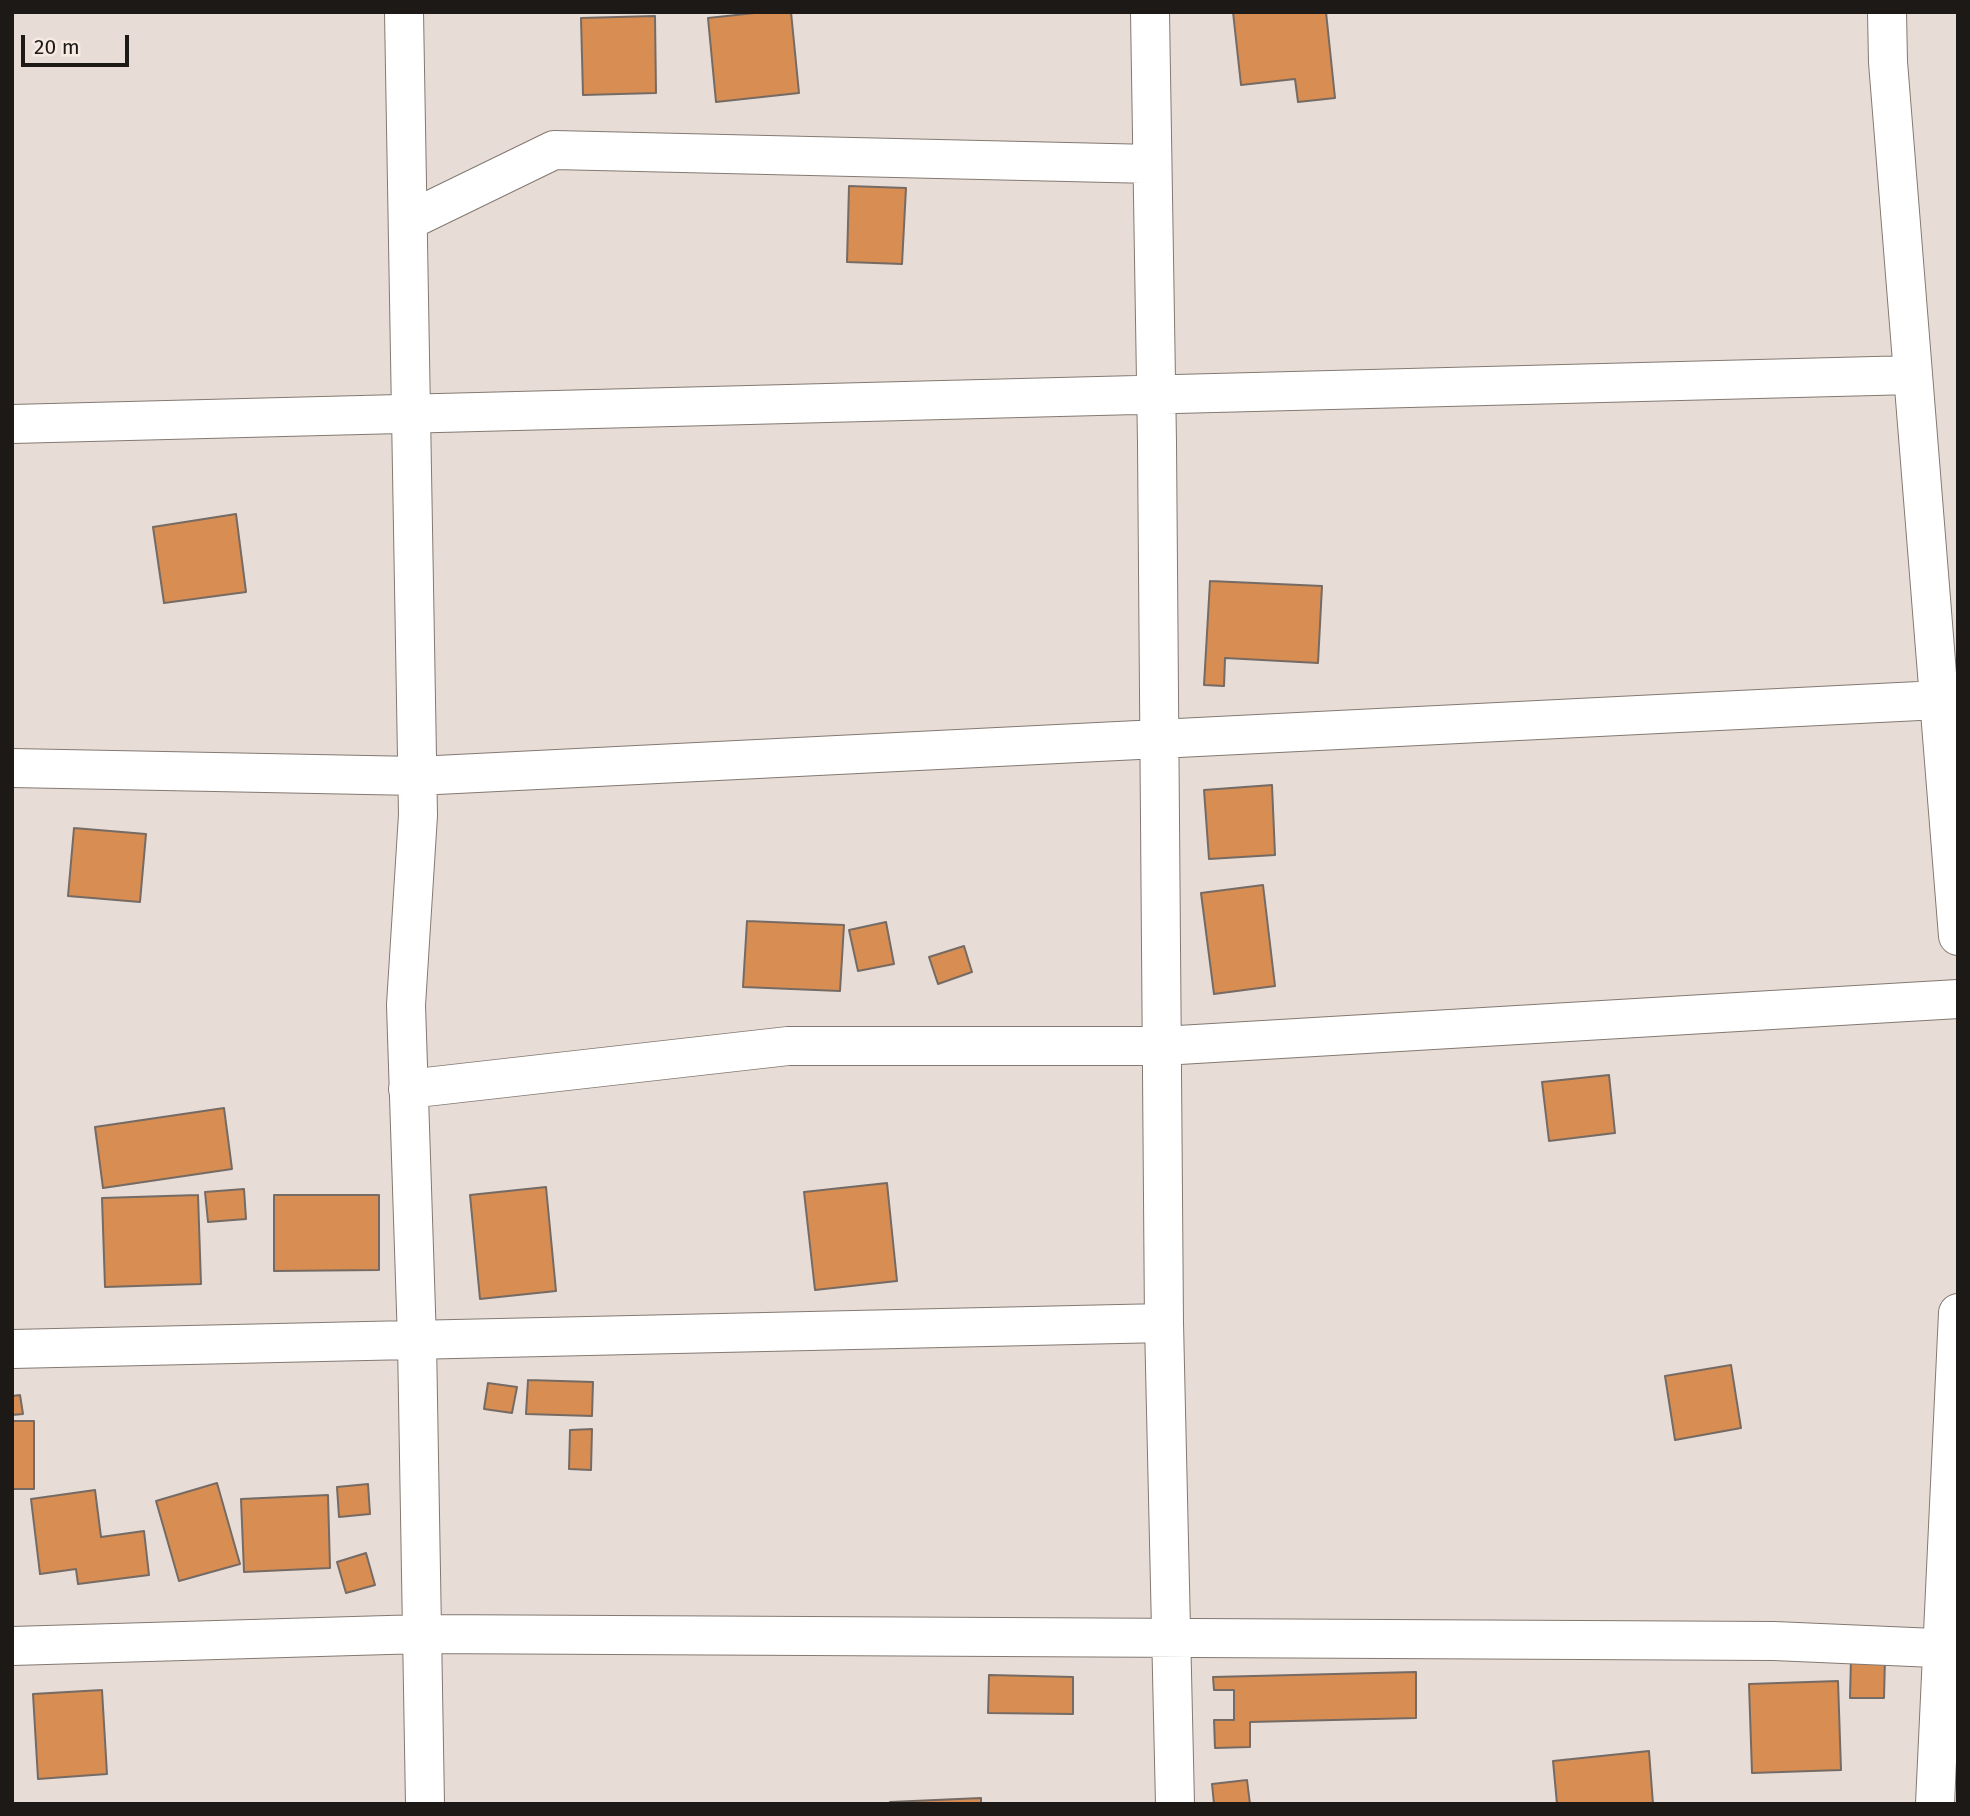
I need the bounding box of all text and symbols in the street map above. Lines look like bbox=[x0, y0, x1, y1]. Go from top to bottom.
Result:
scale bar bbox=[24, 21, 133, 65]
text: 20 m bbox=[34, 34, 80, 60]

